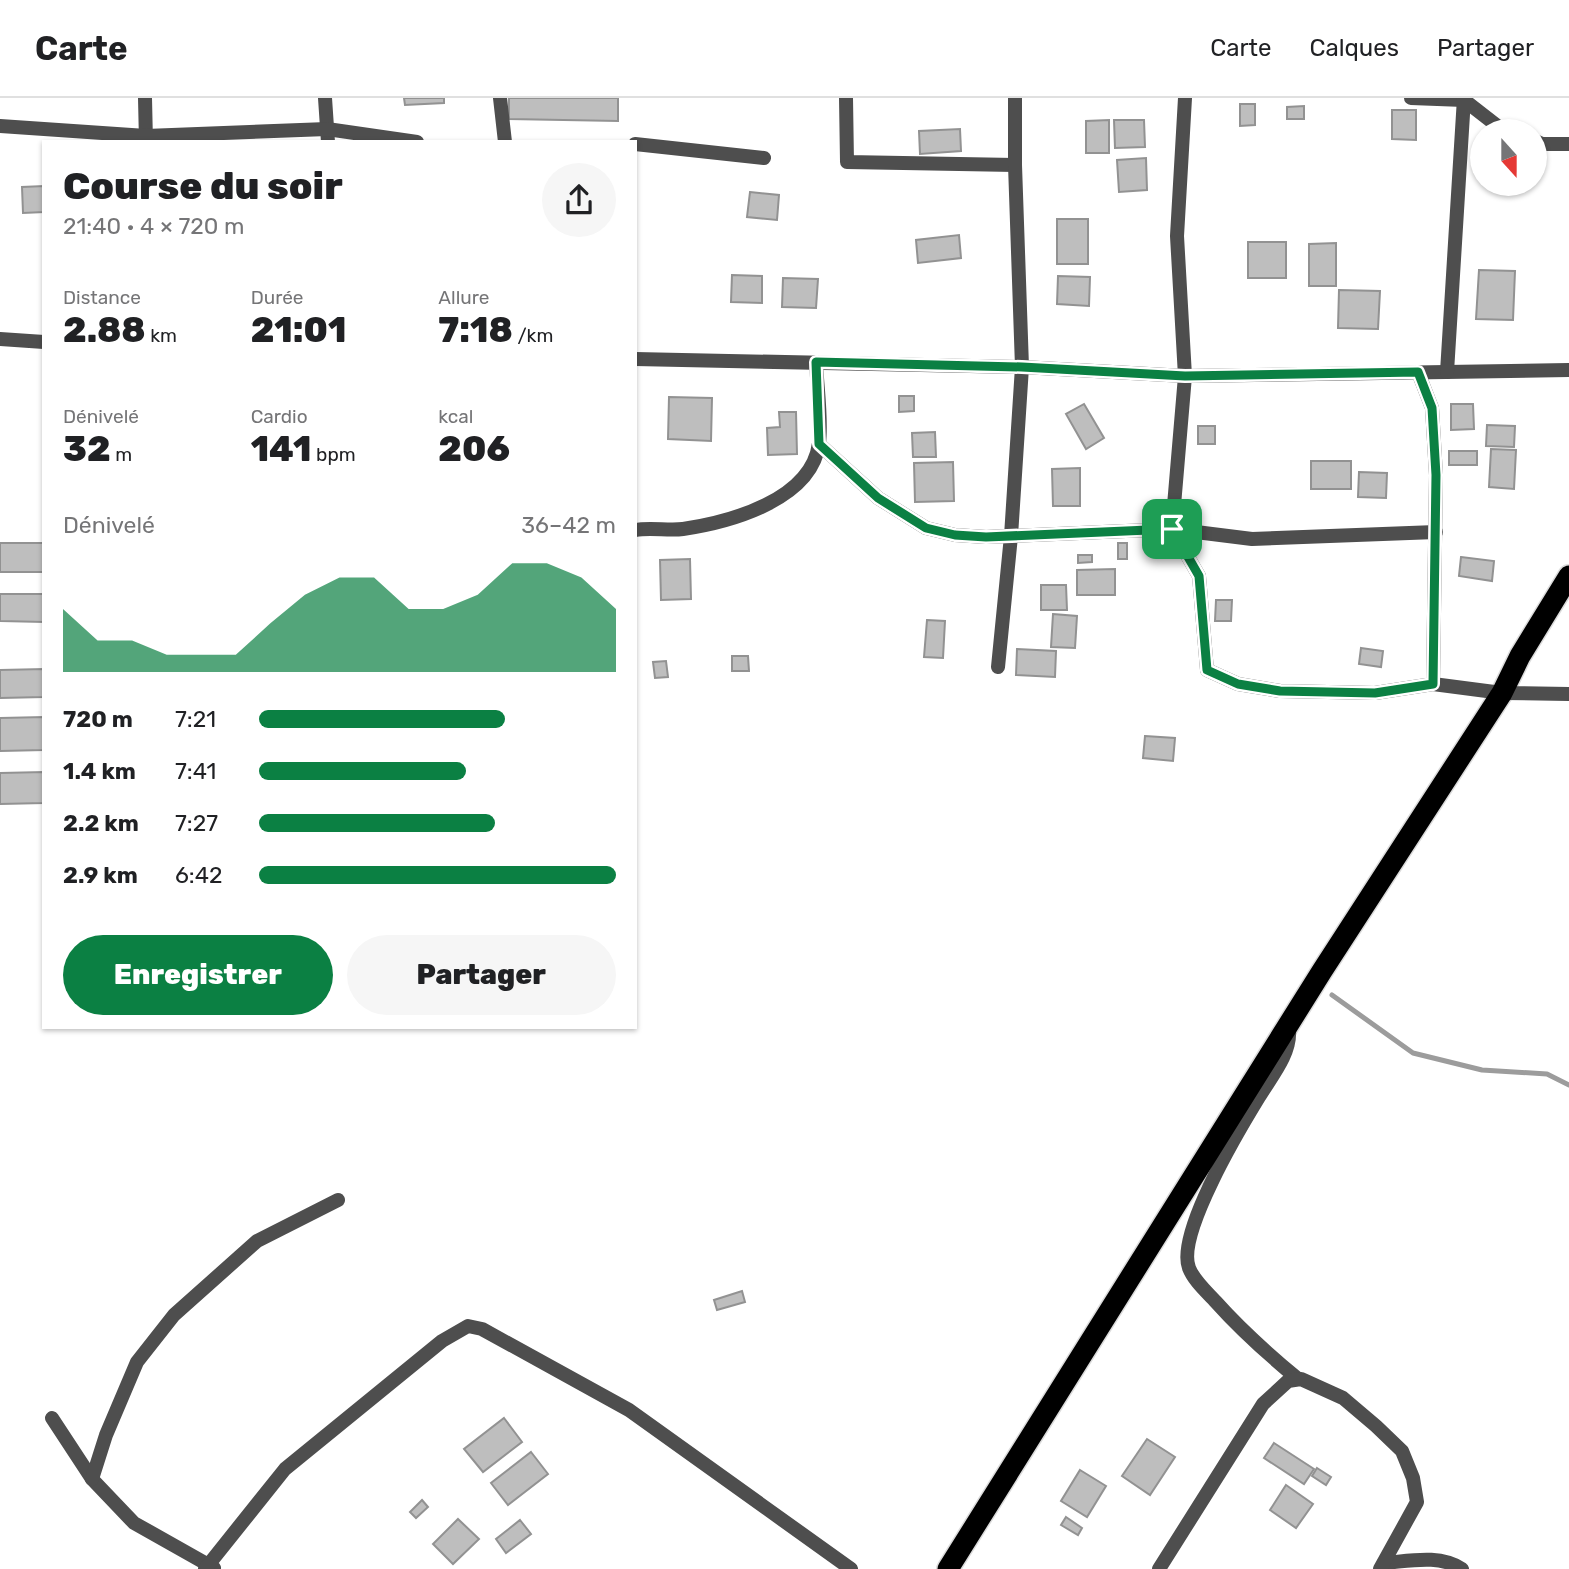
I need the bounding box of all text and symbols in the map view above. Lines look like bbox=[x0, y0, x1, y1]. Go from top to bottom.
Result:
text: Carte bbox=[35, 29, 128, 68]
text: Carte bbox=[1210, 34, 1271, 62]
text: Calques bbox=[1309, 34, 1399, 62]
text: Partager bbox=[1437, 34, 1534, 62]
north arrow bbox=[1470, 119, 1547, 196]
map controls bbox=[1470, 119, 1547, 196]
text: Course du soir bbox=[63, 163, 343, 209]
button: share bbox=[542, 163, 616, 237]
text: 21:40 · 4 × 720 m bbox=[63, 212, 244, 240]
text: Distance bbox=[63, 286, 141, 309]
text: Durée bbox=[251, 286, 304, 309]
text: Allure bbox=[438, 286, 489, 309]
text: 2.88 bbox=[63, 309, 146, 351]
text: 21:01 bbox=[251, 309, 346, 351]
text: 7:18 bbox=[438, 309, 513, 351]
text: km bbox=[146, 324, 177, 347]
text: /km bbox=[513, 324, 553, 347]
text: Dénivelé bbox=[63, 405, 139, 428]
text: Cardio bbox=[251, 405, 308, 428]
text: kcal bbox=[438, 405, 473, 428]
text: 32 bbox=[63, 428, 111, 470]
text: 141 bbox=[251, 428, 311, 470]
text: 206 bbox=[438, 428, 510, 470]
text: m bbox=[111, 443, 132, 466]
text: bpm bbox=[311, 443, 356, 466]
pin bbox=[1142, 499, 1202, 559]
icon: arrive bbox=[1153, 510, 1191, 548]
text: Dénivelé bbox=[63, 511, 155, 539]
text: 36–42 m bbox=[521, 511, 616, 539]
text: 720 m bbox=[63, 705, 133, 733]
text: 7:21 bbox=[175, 705, 216, 733]
text: 1.4 km bbox=[63, 757, 136, 785]
text: 7:41 bbox=[175, 757, 216, 785]
text: 2.2 km bbox=[63, 809, 139, 837]
text: 7:27 bbox=[175, 809, 218, 837]
text: 2.9 km bbox=[63, 861, 138, 889]
text: 6:42 bbox=[175, 861, 223, 889]
button: Enregistrer bbox=[63, 935, 333, 1015]
button: Partager bbox=[347, 935, 616, 1015]

